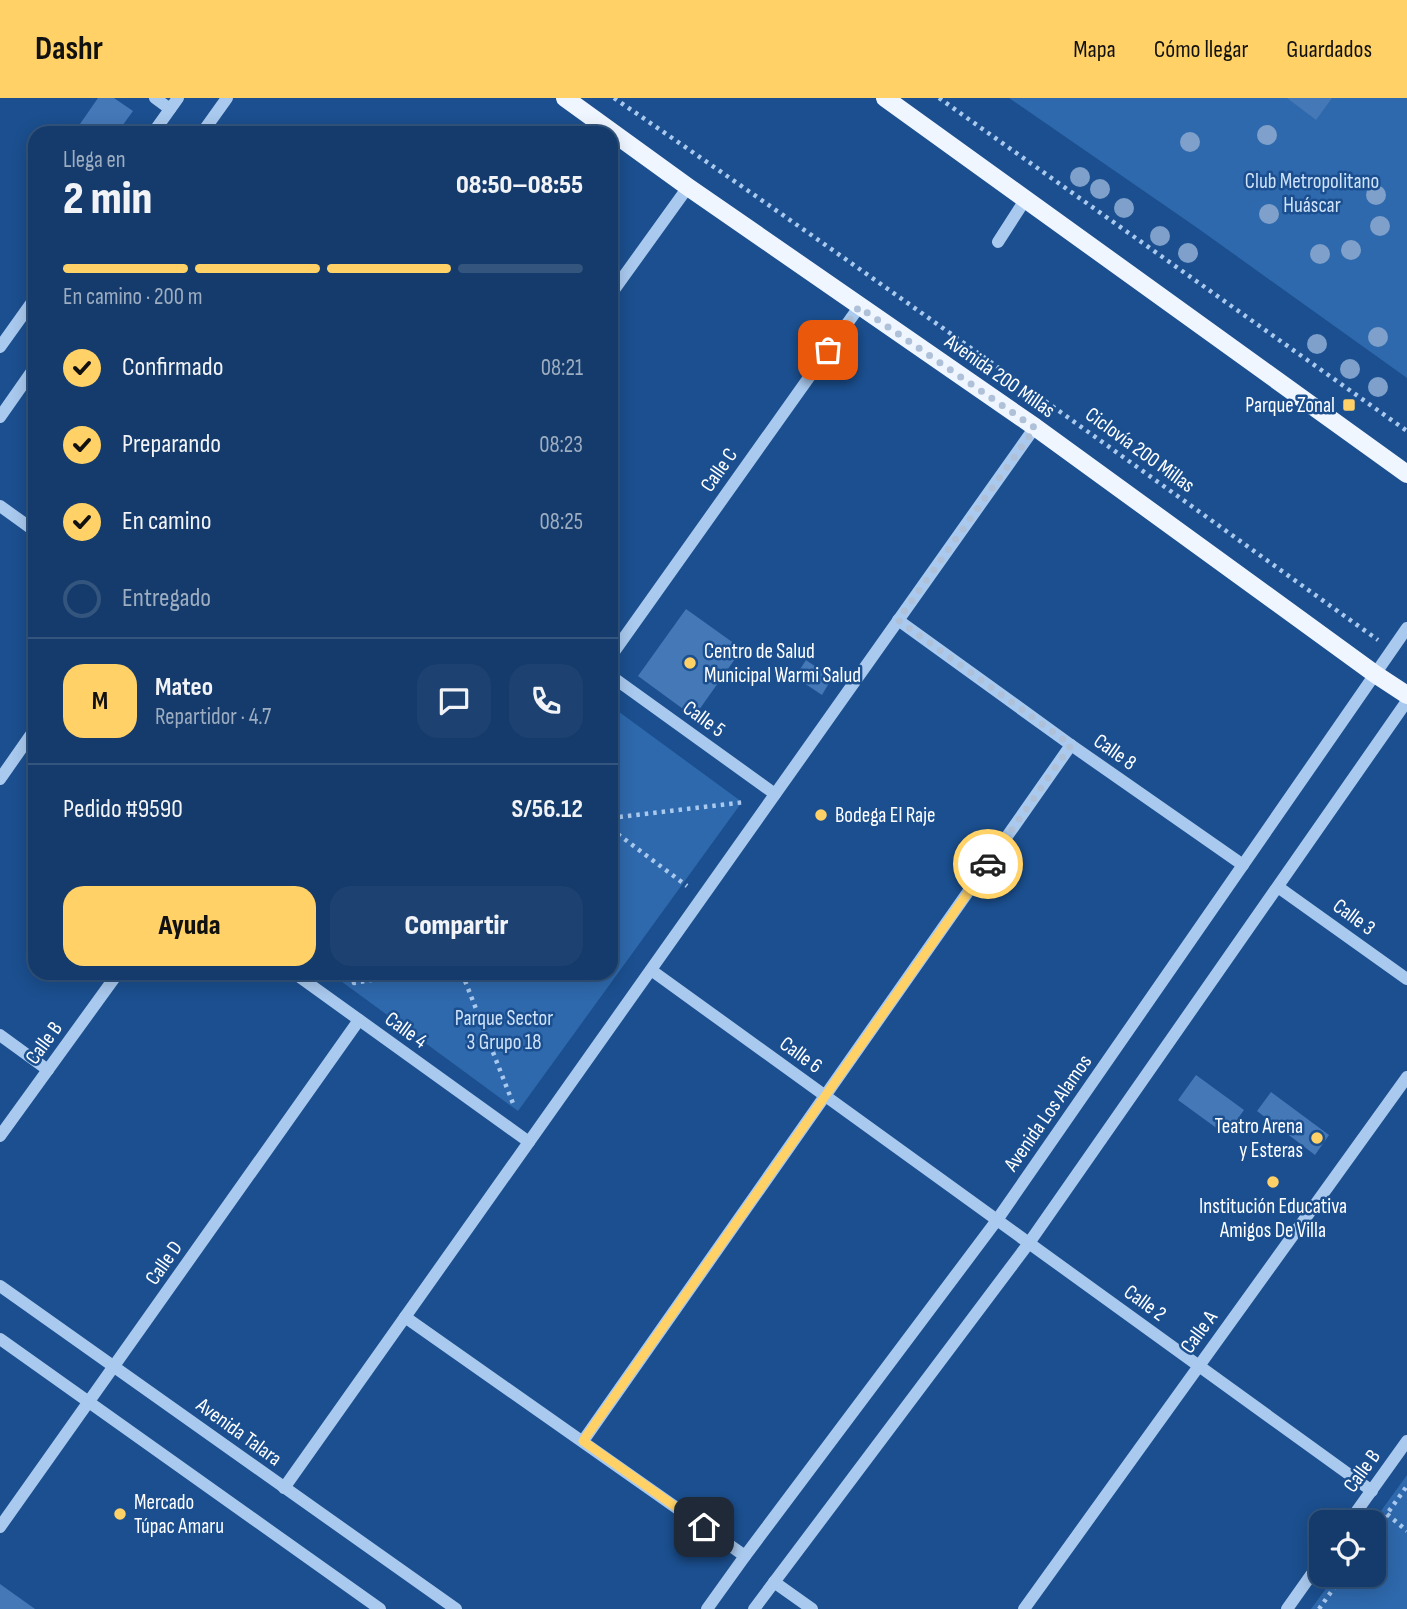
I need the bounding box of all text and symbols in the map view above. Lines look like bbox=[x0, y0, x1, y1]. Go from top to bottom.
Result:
text: Dashr bbox=[35, 29, 103, 69]
text: Mapa bbox=[1073, 35, 1116, 64]
text: Cómo llegar bbox=[1154, 35, 1248, 64]
text: Guardados bbox=[1286, 35, 1372, 64]
text: Llega en bbox=[63, 146, 126, 174]
park label: Club Metropolitano Huáscar bbox=[1245, 169, 1379, 218]
text: 08:50–08:55 bbox=[456, 170, 583, 201]
text: 2 min bbox=[63, 172, 152, 227]
text: En camino · 200 m bbox=[63, 283, 202, 311]
pin bbox=[798, 320, 858, 380]
street label: Avenida 200 Millas bbox=[939, 328, 1060, 423]
icon: bag bbox=[809, 331, 847, 369]
icon: check bbox=[63, 349, 101, 387]
text: Confirmado bbox=[122, 352, 223, 383]
text: 08:21 bbox=[541, 354, 583, 382]
place label: Parque Zonal bbox=[1245, 393, 1335, 418]
marker: Parque Zonal bbox=[1341, 397, 1357, 413]
street label: Ciclovía 200 Millas bbox=[1080, 402, 1200, 498]
icon: check bbox=[63, 426, 101, 464]
text: Preparando bbox=[122, 429, 221, 460]
text: 08:23 bbox=[539, 431, 583, 459]
street label: Calle C bbox=[695, 443, 743, 497]
icon: check bbox=[63, 503, 101, 541]
text: En camino bbox=[122, 506, 212, 537]
text: 08:25 bbox=[540, 508, 583, 536]
text: Entregado bbox=[122, 583, 211, 614]
place label: Centro de Salud Municipal Warmi Salud bbox=[704, 639, 861, 688]
marker: Centro de Salud Municipal Warmi Salud bbox=[682, 655, 698, 671]
button: chat bbox=[417, 664, 491, 738]
button: phone bbox=[509, 664, 583, 738]
text: Mateo bbox=[155, 672, 213, 703]
text: M bbox=[92, 686, 108, 717]
street label: Calle 5 bbox=[678, 695, 730, 743]
text: Repartidor · 4.7 bbox=[155, 703, 271, 731]
street label: Calle 8 bbox=[1089, 728, 1141, 776]
text: Pedido #9590 bbox=[63, 794, 183, 825]
text: S/56.12 bbox=[512, 794, 583, 825]
place label: Bodega El Raje bbox=[835, 803, 935, 828]
marker: Bodega El Raje bbox=[813, 807, 829, 823]
courier bbox=[953, 829, 1023, 899]
icon: car bbox=[969, 845, 1007, 883]
button: Ayuda bbox=[63, 886, 316, 966]
button: Compartir bbox=[330, 886, 583, 966]
street label: Calle 3 bbox=[1328, 893, 1380, 941]
street label: Calle 4 bbox=[380, 1006, 432, 1054]
park label: Parque Sector 3 Grupo 18 bbox=[455, 1006, 553, 1055]
street label: Calle B bbox=[20, 1017, 68, 1069]
street label: Calle 6 bbox=[775, 1031, 827, 1079]
street label: Avenida Los Alamos bbox=[998, 1050, 1097, 1177]
place label: Teatro Arena y Esteras bbox=[1215, 1114, 1303, 1163]
marker: Teatro Arena y Esteras bbox=[1309, 1130, 1325, 1146]
marker: Institución Educativa Amigos De Villa bbox=[1265, 1174, 1281, 1190]
place label: Institución Educativa Amigos De Villa bbox=[1199, 1194, 1347, 1243]
street label: Calle D bbox=[140, 1236, 188, 1290]
street label: Calle 2 bbox=[1119, 1279, 1171, 1327]
street label: Calle A bbox=[1175, 1305, 1223, 1358]
street label: Avenida Talara bbox=[191, 1392, 286, 1471]
street label: Calle B bbox=[1338, 1445, 1386, 1497]
place label: Mercado Túpac Amaru bbox=[134, 1490, 224, 1539]
pin bbox=[674, 1497, 734, 1557]
marker: Mercado Túpac Amaru bbox=[112, 1506, 128, 1522]
icon: home bbox=[685, 1508, 723, 1546]
map controls bbox=[1309, 1510, 1386, 1587]
button: locate bbox=[1309, 1510, 1386, 1587]

